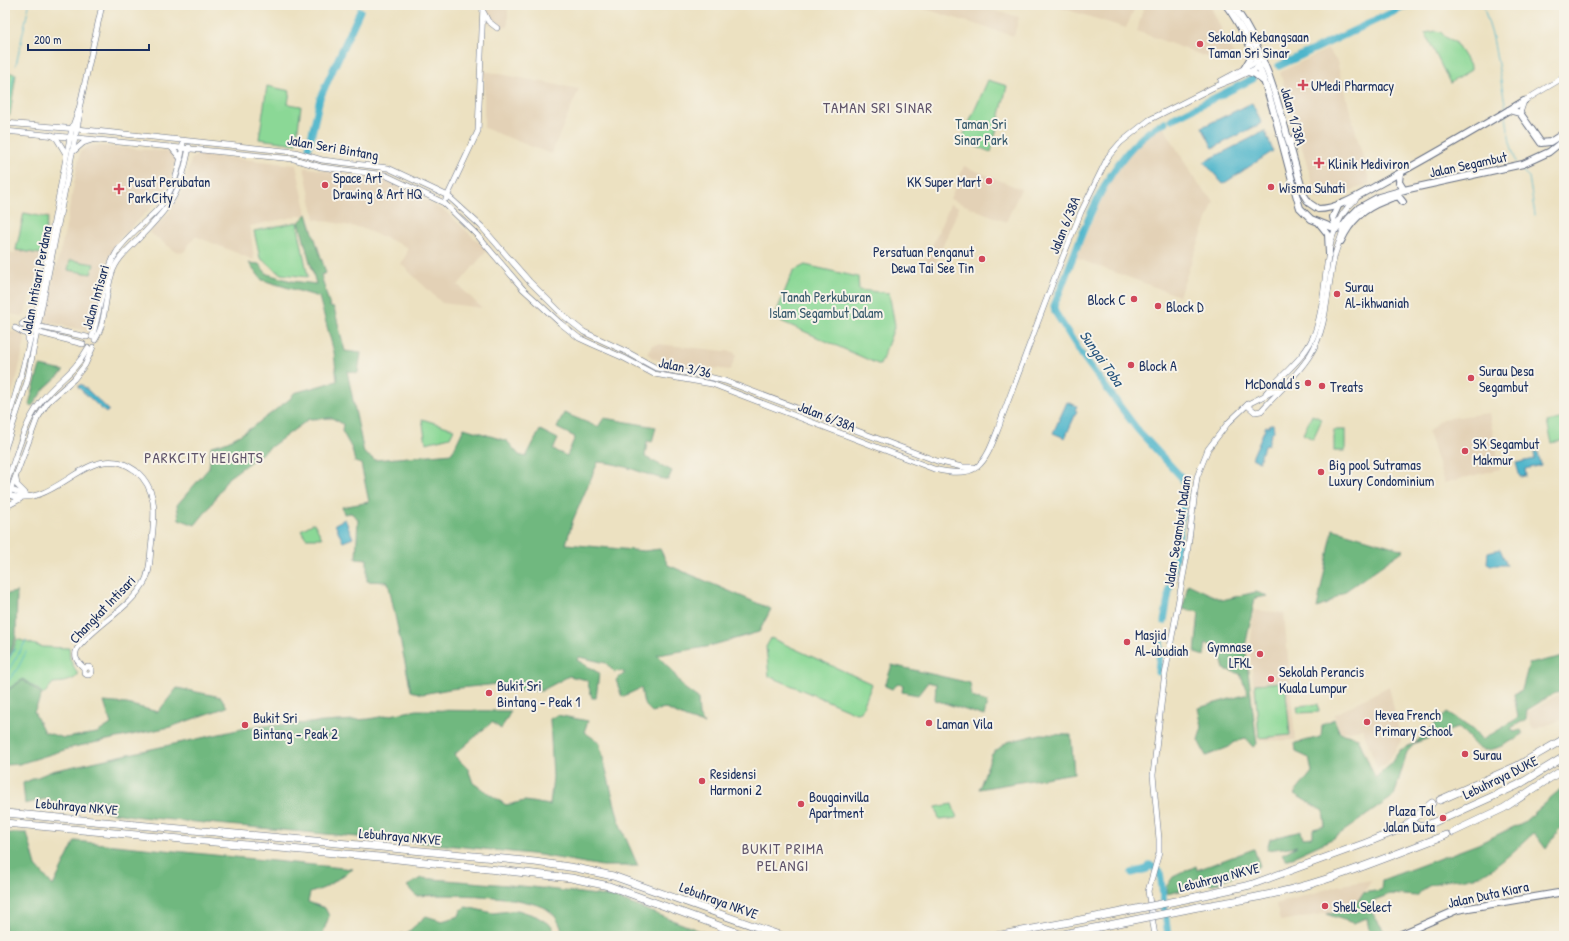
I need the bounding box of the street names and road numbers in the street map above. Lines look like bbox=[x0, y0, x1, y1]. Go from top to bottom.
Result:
street label: Jalan 1/38A bbox=[1277, 85, 1311, 147]
street label: Jalan Seri Bintang bbox=[286, 130, 380, 165]
street label: Jalan Segambut bbox=[1427, 146, 1509, 182]
street label: Jalan 6/38A bbox=[1044, 193, 1084, 256]
street label: Jalan Intisari Perdana bbox=[16, 224, 56, 336]
street label: Jalan Intisari bbox=[77, 262, 113, 332]
street label: Jalan 3/36 bbox=[657, 352, 714, 382]
street label: Jalan 6/38A bbox=[796, 396, 859, 436]
street label: Jalan Segambut Dalam bbox=[1159, 474, 1196, 588]
street label: Changkat Intisari bbox=[65, 571, 140, 648]
street label: Lebuhraya DUKE bbox=[1459, 751, 1541, 804]
street label: Lebuhraya NKVE bbox=[35, 793, 119, 820]
street label: Lebuhraya NKVE bbox=[358, 823, 442, 850]
street label: Lebuhraya NKVE bbox=[1177, 858, 1262, 897]
street label: Jalan Duta Kiara bbox=[1446, 876, 1531, 912]
street label: Lebuhraya NKVE bbox=[677, 877, 761, 924]

